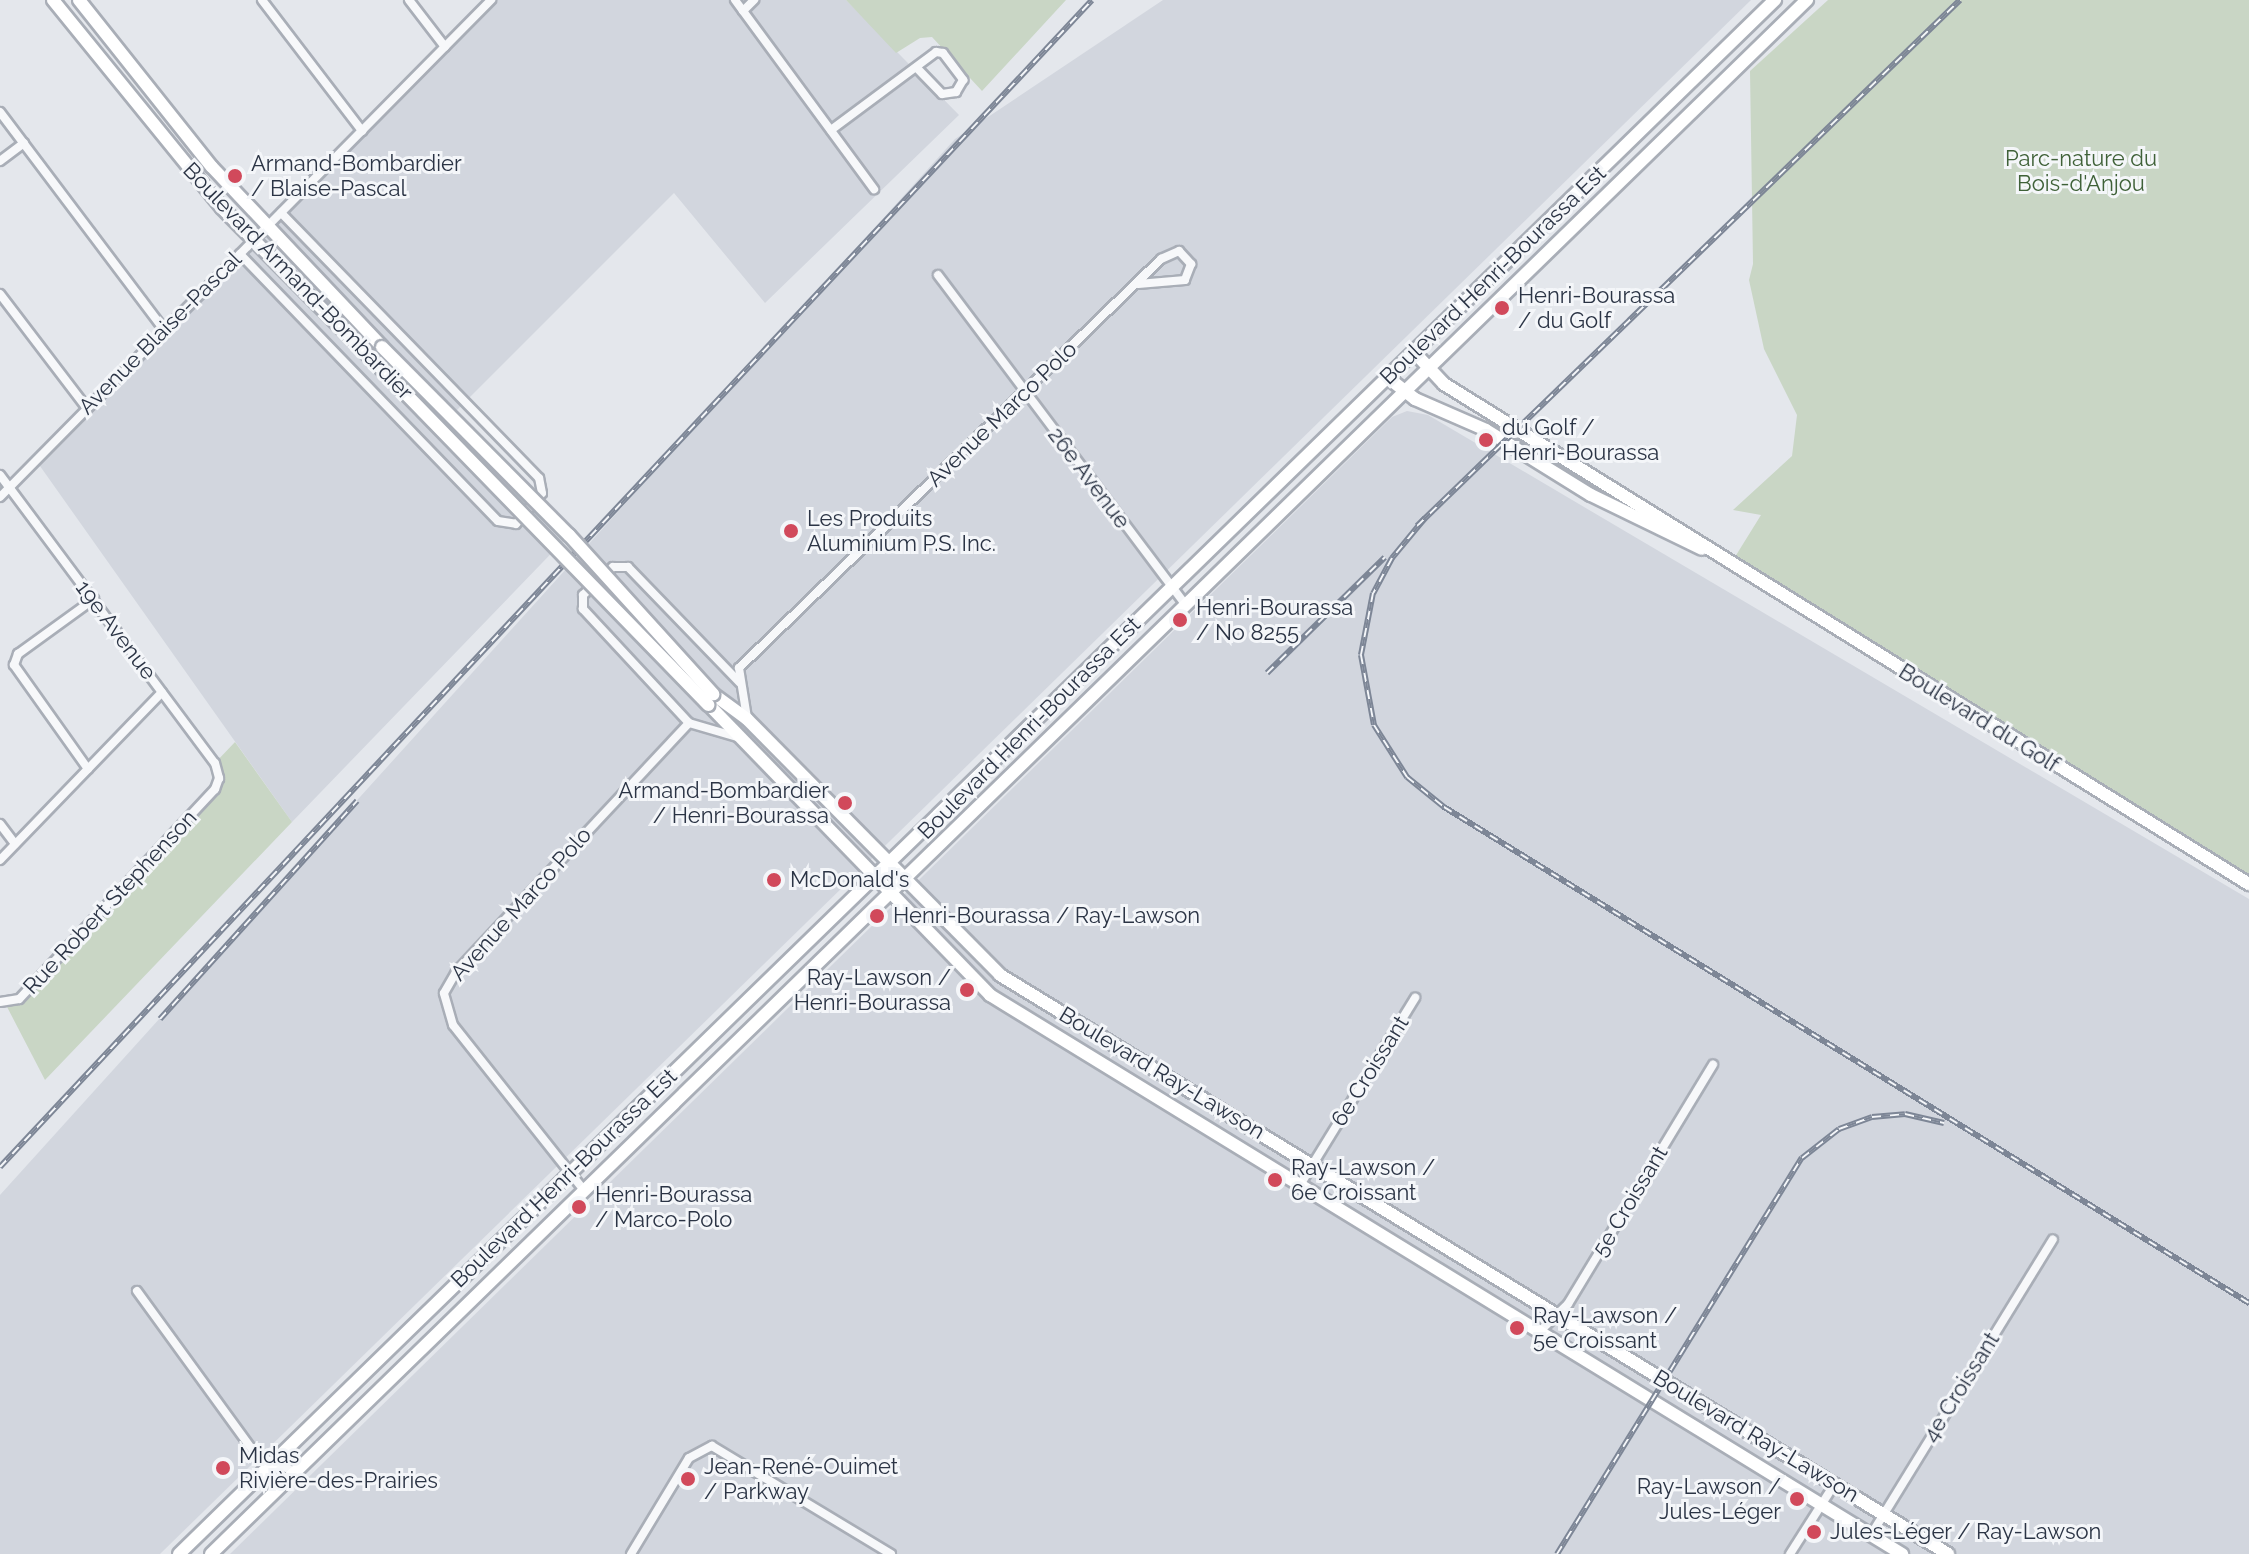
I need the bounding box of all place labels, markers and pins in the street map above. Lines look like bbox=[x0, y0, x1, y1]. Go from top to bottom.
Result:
place label: Armand-Bombardier / Blaise-Pascal bbox=[251, 150, 462, 202]
marker: Armand-Bombardier / Blaise-Pascal bbox=[226, 167, 244, 185]
place label: Henri-Bourassa / du Golf bbox=[1518, 282, 1675, 334]
marker: Henri-Bourassa / du Golf bbox=[1493, 299, 1511, 317]
place label: du Golf / Henri-Bourassa bbox=[1502, 414, 1659, 466]
marker: du Golf / Henri-Bourassa bbox=[1477, 431, 1495, 449]
place label: Les Produits Aluminium P.S. Inc. bbox=[807, 505, 996, 556]
marker: Les Produits Aluminium P.S. Inc. bbox=[782, 522, 800, 540]
place label: Henri-Bourassa / No 8255 bbox=[1196, 594, 1353, 646]
marker: Henri-Bourassa / No 8255 bbox=[1171, 611, 1189, 629]
place label: Armand-Bombardier / Henri-Bourassa bbox=[618, 777, 829, 828]
marker: Armand-Bombardier / Henri-Bourassa bbox=[836, 794, 854, 812]
place label: McDonald's bbox=[790, 867, 909, 893]
marker: McDonald's bbox=[765, 871, 783, 889]
place label: Henri-Bourassa / Ray-Lawson bbox=[893, 903, 1200, 929]
marker: Henri-Bourassa / Ray-Lawson bbox=[868, 907, 886, 925]
place label: Ray-Lawson / Henri-Bourassa bbox=[794, 964, 951, 1016]
marker: Ray-Lawson / Henri-Bourassa bbox=[958, 981, 976, 999]
place label: Ray-Lawson / 6e Croissant bbox=[1291, 1154, 1435, 1206]
marker: Ray-Lawson / 6e Croissant bbox=[1266, 1171, 1284, 1189]
place label: Henri-Bourassa / Marco-Polo bbox=[595, 1181, 752, 1232]
marker: Henri-Bourassa / Marco-Polo bbox=[570, 1198, 588, 1216]
place label: Ray-Lawson / 5e Croissant bbox=[1533, 1302, 1677, 1354]
marker: Ray-Lawson / 5e Croissant bbox=[1508, 1319, 1526, 1337]
place label: Midas Rivière-des-Prairies bbox=[239, 1442, 438, 1494]
place label: Jean-René-Ouimet / Parkway bbox=[704, 1453, 898, 1504]
marker: Midas Rivière-des-Prairies bbox=[214, 1459, 232, 1477]
marker: Jean-René-Ouimet / Parkway bbox=[679, 1470, 697, 1488]
place label: Ray-Lawson / Jules-Léger bbox=[1637, 1473, 1781, 1524]
marker: Ray-Lawson / Jules-Léger bbox=[1788, 1490, 1806, 1508]
place label: Jules-Léger / Ray-Lawson bbox=[1830, 1519, 2102, 1545]
marker: Jules-Léger / Ray-Lawson bbox=[1805, 1523, 1823, 1541]

